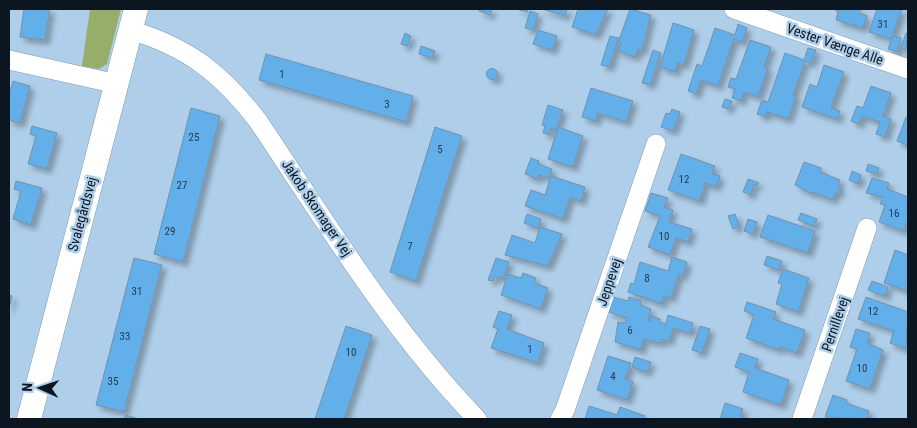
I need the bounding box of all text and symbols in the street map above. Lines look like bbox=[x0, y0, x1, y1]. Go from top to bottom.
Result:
house number: 31 bbox=[878, 18, 888, 31]
street label: Vester Vænge Alle bbox=[785, 20, 886, 68]
house number: 1 bbox=[279, 68, 285, 81]
house number: 3 bbox=[384, 98, 390, 111]
house number: 25 bbox=[189, 131, 199, 144]
house number: 5 bbox=[437, 143, 443, 156]
street label: Jakob Skomager Vej bbox=[279, 157, 355, 259]
house number: 12 bbox=[679, 173, 689, 186]
street label: Svalegårdsvej bbox=[64, 175, 100, 253]
house number: 27 bbox=[177, 179, 187, 192]
house number: 16 bbox=[889, 207, 899, 220]
house number: 29 bbox=[165, 225, 175, 238]
house number: 10 bbox=[659, 230, 669, 243]
house number: 7 bbox=[407, 240, 413, 253]
street label: Jeppevej bbox=[593, 256, 625, 308]
house number: 8 bbox=[644, 272, 650, 285]
house number: 31 bbox=[132, 285, 142, 298]
street label: Pernillevej bbox=[818, 294, 852, 354]
house number: 12 bbox=[868, 305, 878, 318]
house number: 6 bbox=[627, 324, 633, 337]
house number: 33 bbox=[120, 330, 130, 343]
house number: 1 bbox=[527, 343, 533, 356]
house number: 10 bbox=[346, 346, 356, 359]
house number: 10 bbox=[857, 362, 867, 375]
north arrow bbox=[15, 363, 65, 413]
house number: 4 bbox=[610, 370, 616, 383]
house number: 35 bbox=[108, 375, 118, 388]
text: N bbox=[19, 383, 35, 392]

